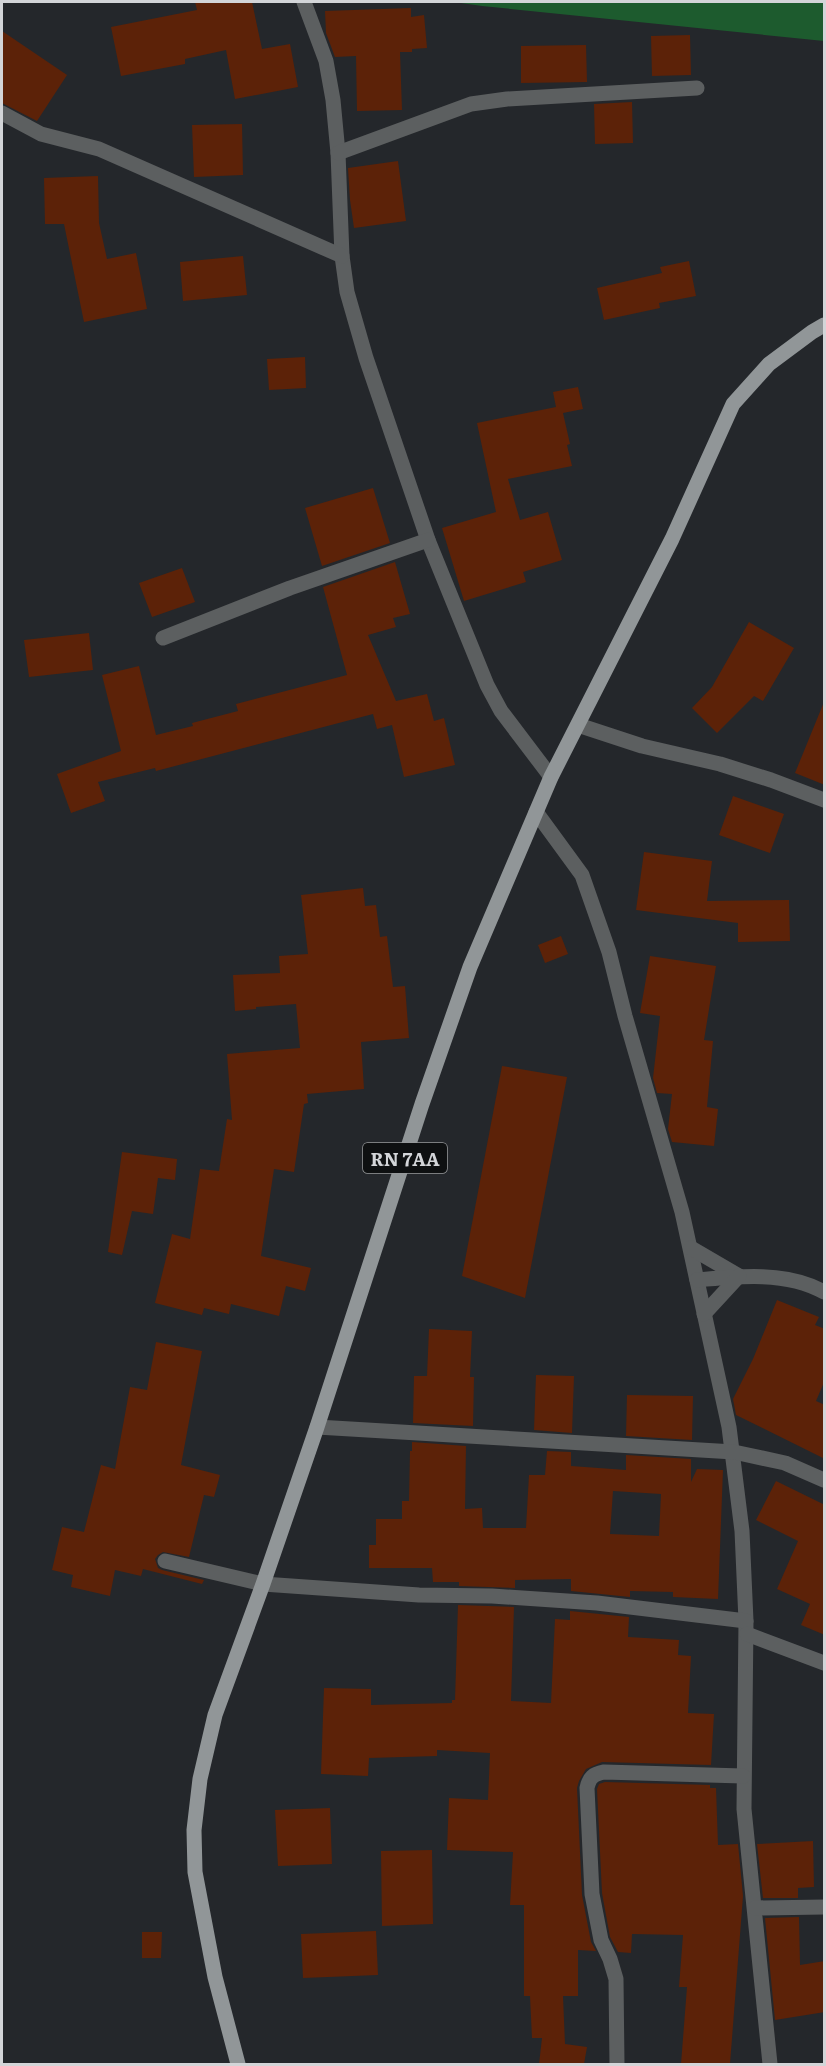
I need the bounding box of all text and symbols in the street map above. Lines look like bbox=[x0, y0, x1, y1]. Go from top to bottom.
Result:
road number: RN 7AA bbox=[363, 1143, 447, 1173]

